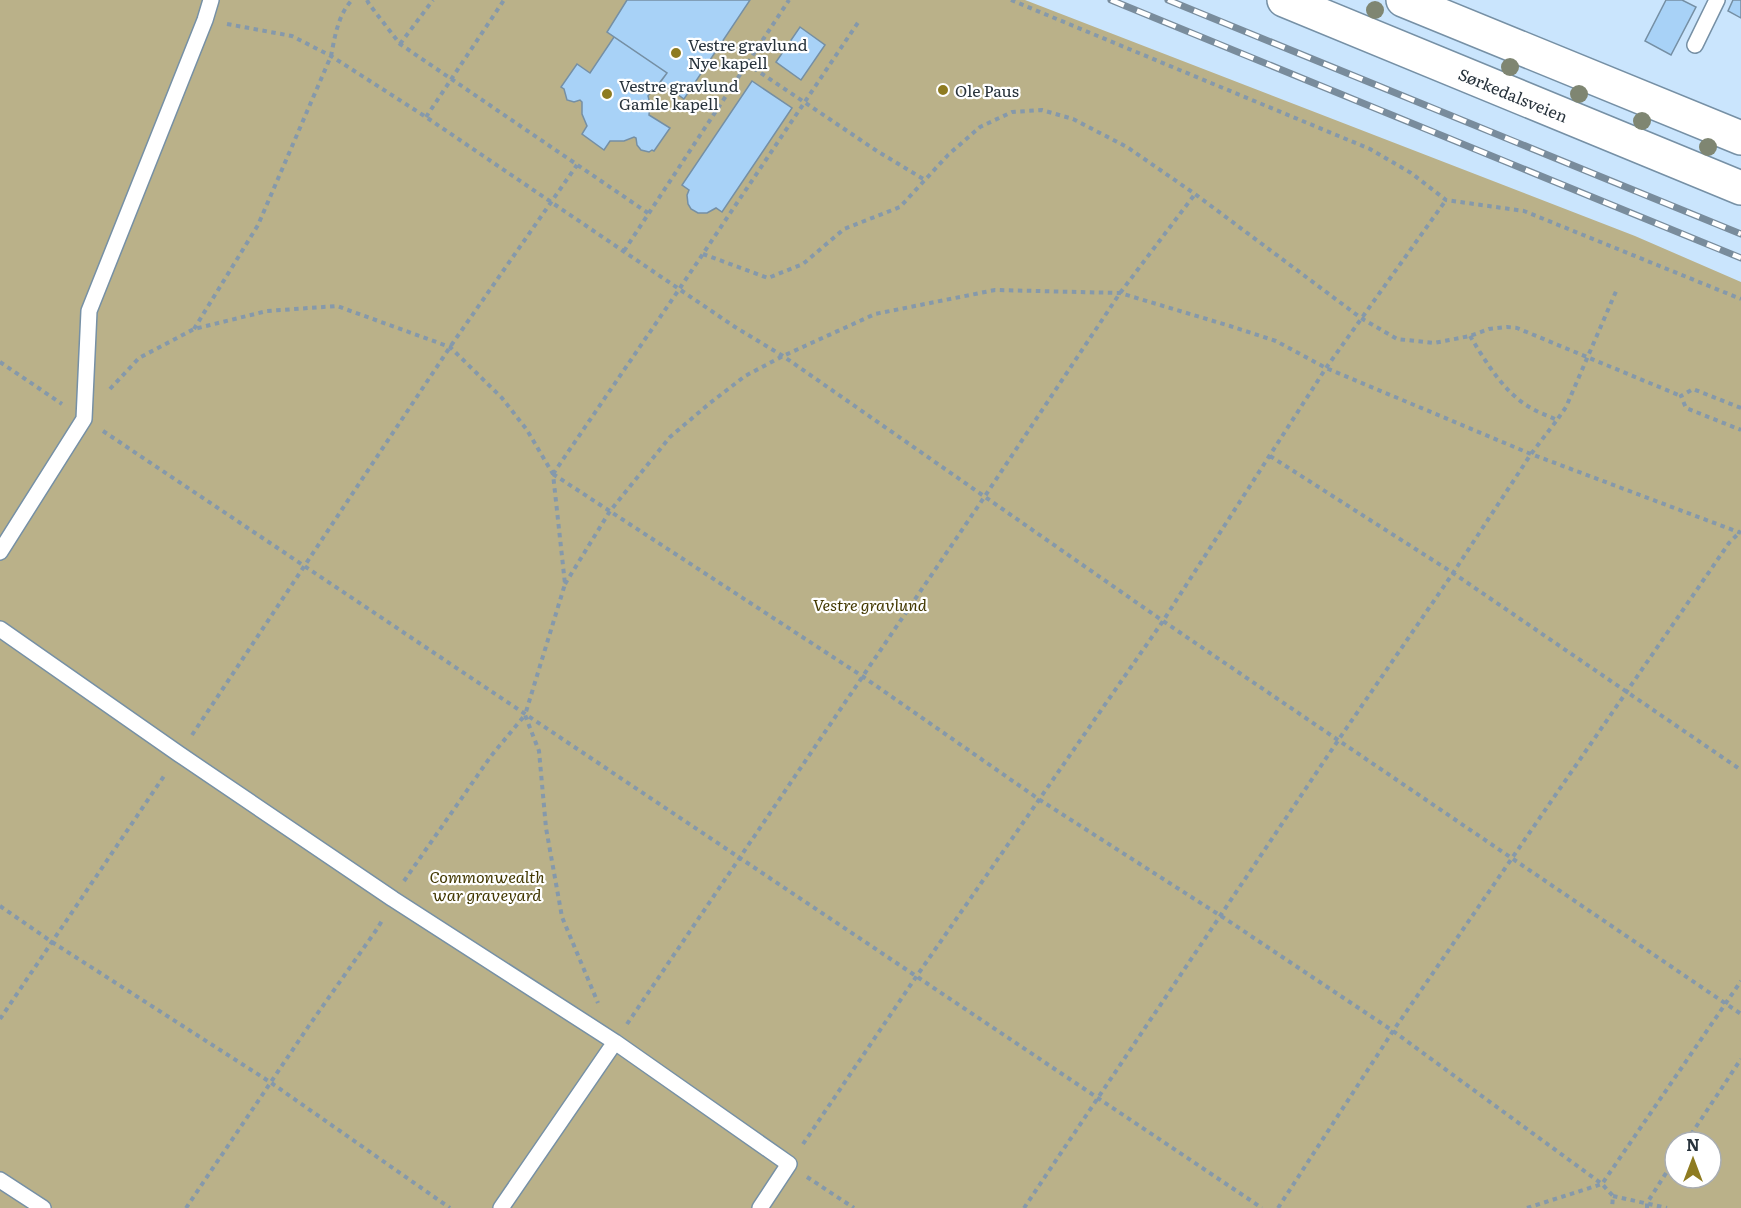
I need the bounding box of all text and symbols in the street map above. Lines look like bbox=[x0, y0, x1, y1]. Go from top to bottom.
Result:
place label: Vestre gravlund Nye kapell bbox=[688, 32, 808, 74]
marker: Vestre gravlund Nye kapell bbox=[669, 46, 683, 60]
street label: Sørkedalsveien bbox=[1455, 61, 1572, 128]
place label: Vestre gravlund Gamle kapell bbox=[619, 73, 739, 115]
place label: Ole Paus bbox=[955, 78, 1019, 102]
marker: Ole Paus bbox=[936, 83, 950, 97]
marker: Vestre gravlund Gamle kapell bbox=[600, 87, 614, 101]
park label: Vestre gravlund bbox=[813, 592, 928, 616]
park label: Commonwealth war graveyard bbox=[429, 864, 545, 906]
north arrow bbox=[1663, 1130, 1723, 1190]
text: N bbox=[1686, 1132, 1700, 1156]

